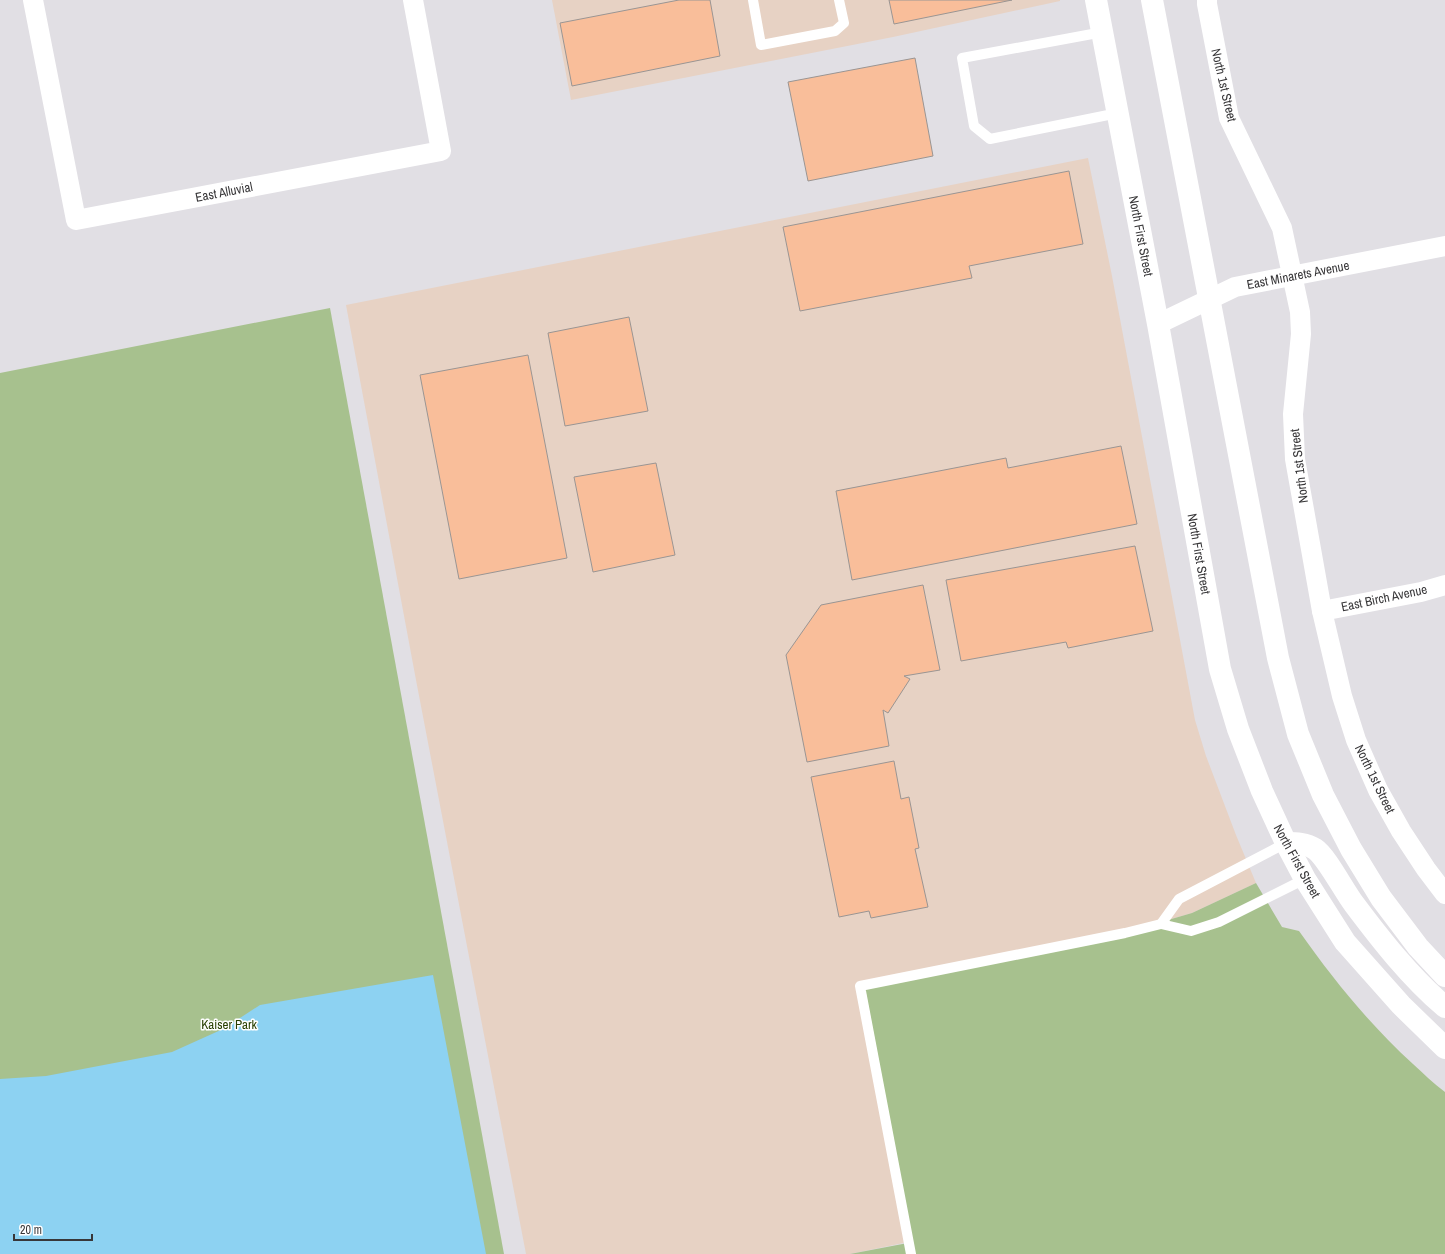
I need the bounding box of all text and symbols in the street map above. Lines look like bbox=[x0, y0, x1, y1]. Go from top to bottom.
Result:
street label: North 1st Street bbox=[1207, 47, 1241, 123]
street label: East Alluvial bbox=[194, 178, 254, 206]
street label: North First Street bbox=[1125, 194, 1157, 278]
street label: East Minarets Avenue bbox=[1245, 257, 1351, 293]
street label: North 1st Street bbox=[1286, 428, 1312, 504]
street label: North First Street bbox=[1184, 512, 1214, 596]
street label: East Birch Avenue bbox=[1339, 581, 1429, 615]
street label: North 1st Street bbox=[1351, 742, 1399, 816]
street label: North First Street bbox=[1270, 821, 1324, 901]
park label: Kaiser Park bbox=[201, 1016, 258, 1033]
scale bar bbox=[14, 1216, 92, 1242]
text: 20 m bbox=[20, 1222, 42, 1238]

